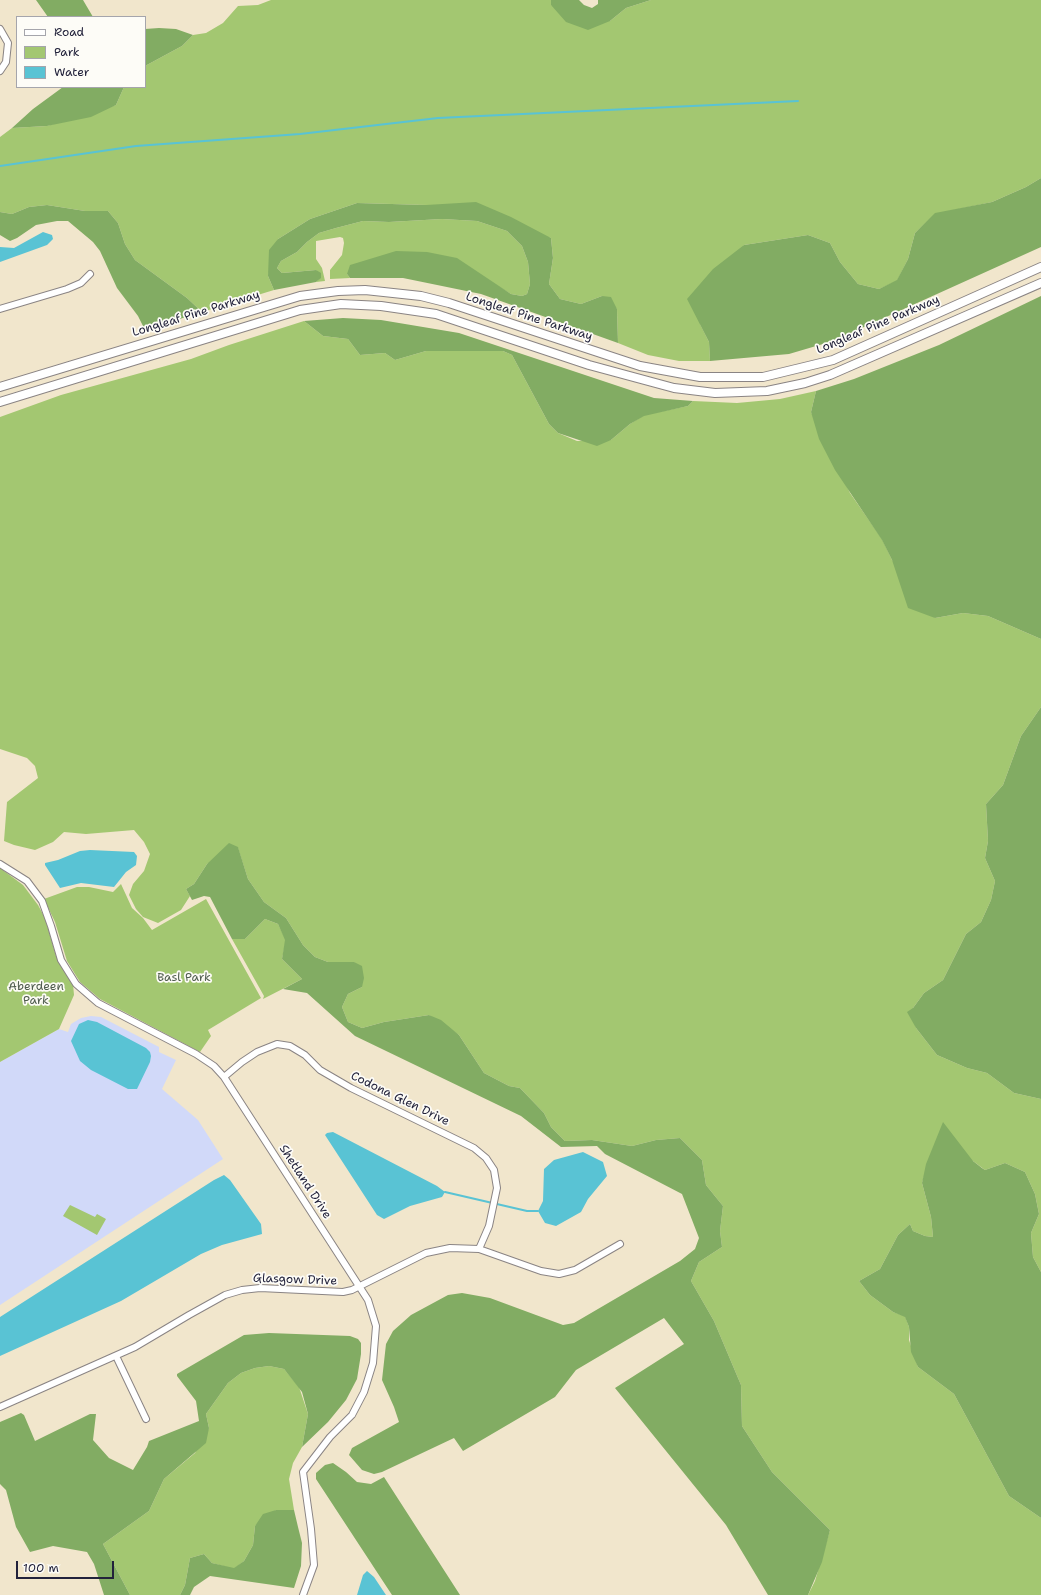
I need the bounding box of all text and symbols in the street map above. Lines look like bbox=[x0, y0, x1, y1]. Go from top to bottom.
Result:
legend bbox=[16, 16, 146, 88]
text: Road bbox=[54, 24, 84, 40]
text: Park bbox=[54, 44, 80, 60]
text: Water bbox=[54, 64, 89, 80]
street label: Longleaf Pine Parkway bbox=[131, 288, 261, 340]
street label: Longleaf Pine Parkway bbox=[464, 290, 594, 344]
street label: Longleaf Pine Parkway bbox=[814, 292, 942, 358]
park label: Basl Park bbox=[157, 971, 211, 985]
park label: Aberdeen Park bbox=[8, 980, 64, 1008]
street label: Codona Glen Drive bbox=[348, 1069, 452, 1129]
street label: Shetland Drive bbox=[276, 1142, 334, 1222]
street label: Glasgow Drive bbox=[253, 1271, 337, 1289]
scale bar bbox=[18, 1553, 116, 1579]
text: 100 m bbox=[23, 1560, 59, 1576]

